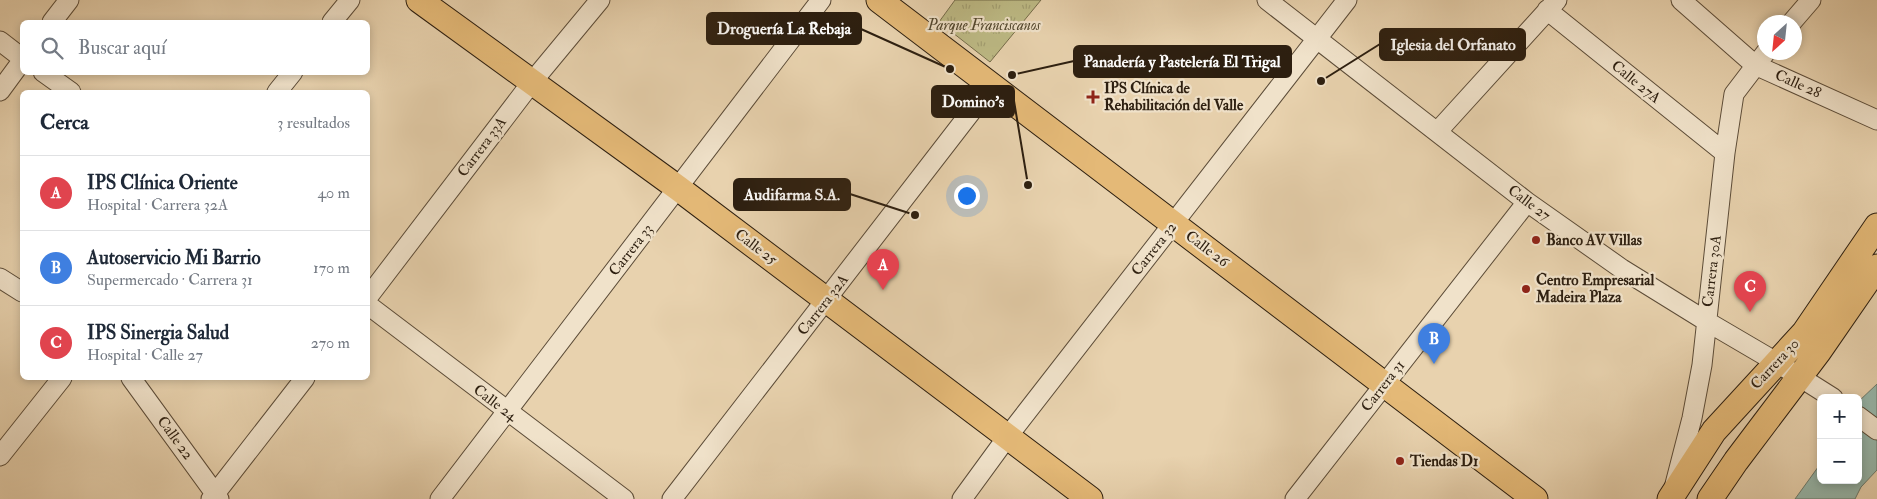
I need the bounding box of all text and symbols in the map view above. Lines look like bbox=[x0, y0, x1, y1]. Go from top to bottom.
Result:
callout: Droguería La Rebaja bbox=[707, 13, 861, 44]
north arrow bbox=[1757, 15, 1802, 60]
park label: Parque Franciscanos bbox=[927, 16, 1041, 35]
text: Droguería La Rebaja bbox=[717, 19, 851, 40]
search box bbox=[20, 20, 370, 75]
callout: Iglesia del Orfanato bbox=[1380, 29, 1525, 60]
icon: search bbox=[38, 34, 66, 62]
text: Iglesia del Orfanato bbox=[1390, 35, 1516, 56]
text: Buscar aquí bbox=[78, 36, 166, 60]
callout: Panadería y Pastelería El Trigal bbox=[1074, 46, 1291, 77]
text: Panadería y Pastelería El Trigal bbox=[1083, 52, 1282, 73]
street label: Calle 27A bbox=[1607, 56, 1665, 108]
street label: Calle 28 bbox=[1772, 65, 1824, 103]
place label: IPS Clínica de Rehabilitación del Valle bbox=[1104, 79, 1244, 115]
callout: Domino's bbox=[932, 86, 1014, 117]
marker: IPS Clínica de Rehabilitación del Valle bbox=[1086, 90, 1100, 104]
text: Domino's bbox=[942, 92, 1005, 112]
text: Cerca bbox=[40, 109, 89, 136]
text: 3 resultados bbox=[277, 113, 350, 133]
street label: Carrera 33A bbox=[453, 113, 511, 181]
text: IPS Clínica Oriente bbox=[87, 171, 238, 195]
callout: Audifarma S.A. bbox=[734, 179, 850, 210]
street label: Calle 27 bbox=[1504, 181, 1554, 225]
text: A bbox=[51, 183, 61, 203]
text: 40 m bbox=[317, 183, 350, 203]
your location bbox=[954, 183, 980, 209]
text: Audifarma S.A. bbox=[743, 185, 840, 205]
text: Hospital · Carrera 32A bbox=[87, 195, 228, 215]
street label: Carrera 32 bbox=[1127, 218, 1181, 280]
street label: Carrera 33 bbox=[605, 220, 657, 280]
street label: Calle 25 bbox=[731, 225, 781, 269]
street label: Calle 26 bbox=[1182, 227, 1234, 272]
place label: Banco AV Villas bbox=[1546, 231, 1642, 250]
street label: Carrera 30A bbox=[1698, 233, 1726, 308]
marker: Banco AV Villas bbox=[1530, 234, 1542, 246]
text: Autoservicio Mi Barrio bbox=[87, 246, 261, 270]
pin: A bbox=[867, 249, 899, 290]
text: B bbox=[51, 258, 61, 278]
text: 170 m bbox=[313, 258, 350, 278]
text: Supermercado · Carrera 31 bbox=[87, 270, 253, 290]
street label: Carrera 32A bbox=[793, 270, 853, 339]
place label: Centro Empresarial Madeira Plaza bbox=[1535, 271, 1654, 307]
pin: C bbox=[1734, 271, 1766, 312]
marker: Centro Empresarial Madeira Plaza bbox=[1520, 283, 1532, 295]
text: IPS Sinergia Salud bbox=[87, 321, 229, 345]
pin: B bbox=[1418, 323, 1450, 364]
text: C bbox=[50, 333, 62, 353]
text: 270 m bbox=[311, 333, 350, 353]
street label: Carrera 30 bbox=[1747, 335, 1803, 393]
text: Hospital · Calle 27 bbox=[87, 345, 203, 365]
street label: Carrera 31 bbox=[1357, 356, 1409, 416]
street label: Calle 24 bbox=[469, 380, 521, 426]
map controls bbox=[1817, 394, 1862, 484]
button: + bbox=[1817, 394, 1862, 439]
street label: Calle 22 bbox=[153, 412, 197, 464]
button: − bbox=[1817, 439, 1862, 484]
place label: Tiendas D1 bbox=[1409, 452, 1478, 471]
marker: Tiendas D1 bbox=[1394, 455, 1406, 467]

